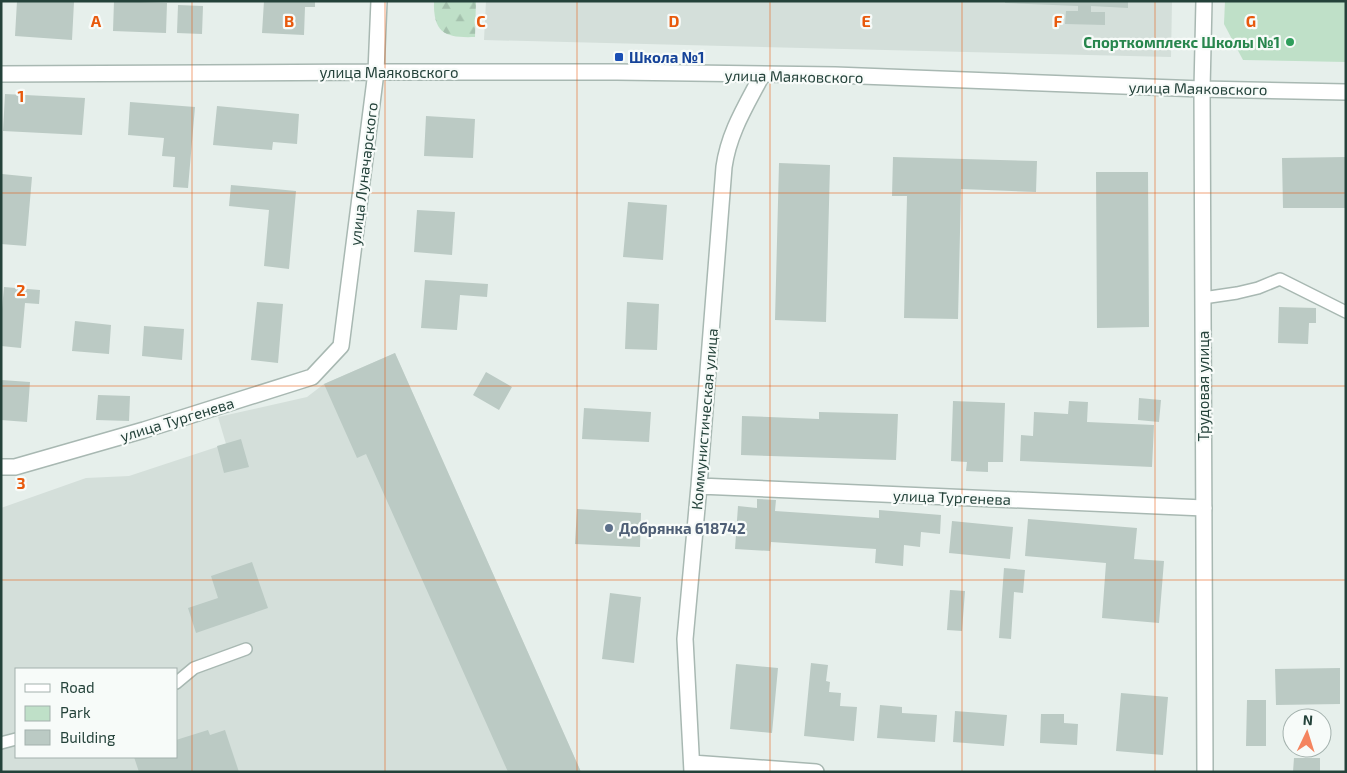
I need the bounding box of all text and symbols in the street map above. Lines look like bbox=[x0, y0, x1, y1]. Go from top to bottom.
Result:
text: A bbox=[91, 11, 102, 30]
text: B bbox=[284, 11, 294, 30]
text: C bbox=[476, 11, 486, 30]
text: D bbox=[669, 11, 680, 30]
text: E bbox=[861, 11, 871, 30]
text: F bbox=[1054, 11, 1063, 30]
text: G bbox=[1246, 11, 1256, 30]
place label: Спорткомплекс Школы №1 bbox=[1083, 33, 1280, 51]
marker: Спорткомплекс Школы №1 bbox=[1284, 36, 1296, 48]
place label: Школа №1 bbox=[629, 48, 705, 66]
marker: Школа №1 bbox=[613, 51, 625, 63]
street label: улица Маяковского bbox=[320, 63, 458, 82]
street label: улица Маяковского bbox=[724, 66, 864, 87]
street label: улица Маяковского bbox=[1128, 78, 1268, 99]
text: 1 bbox=[18, 86, 24, 105]
street label: улица Луначарского bbox=[345, 101, 382, 247]
text: 2 bbox=[16, 280, 26, 299]
street label: Коммунистическая улица bbox=[687, 327, 722, 511]
street label: Трудовая улица bbox=[1194, 331, 1213, 441]
street label: улица Тургенева bbox=[118, 393, 236, 446]
text: 3 bbox=[16, 473, 26, 492]
street label: улица Тургенева bbox=[893, 486, 1011, 509]
place label: Добрянка 618742 bbox=[619, 519, 746, 537]
marker: Добрянка 618742 bbox=[603, 522, 615, 534]
legend bbox=[15, 668, 178, 758]
text: Road bbox=[60, 678, 95, 696]
text: Park bbox=[60, 703, 91, 721]
north arrow bbox=[1282, 708, 1332, 758]
text: N bbox=[1302, 711, 1314, 728]
text: Building bbox=[60, 728, 116, 746]

